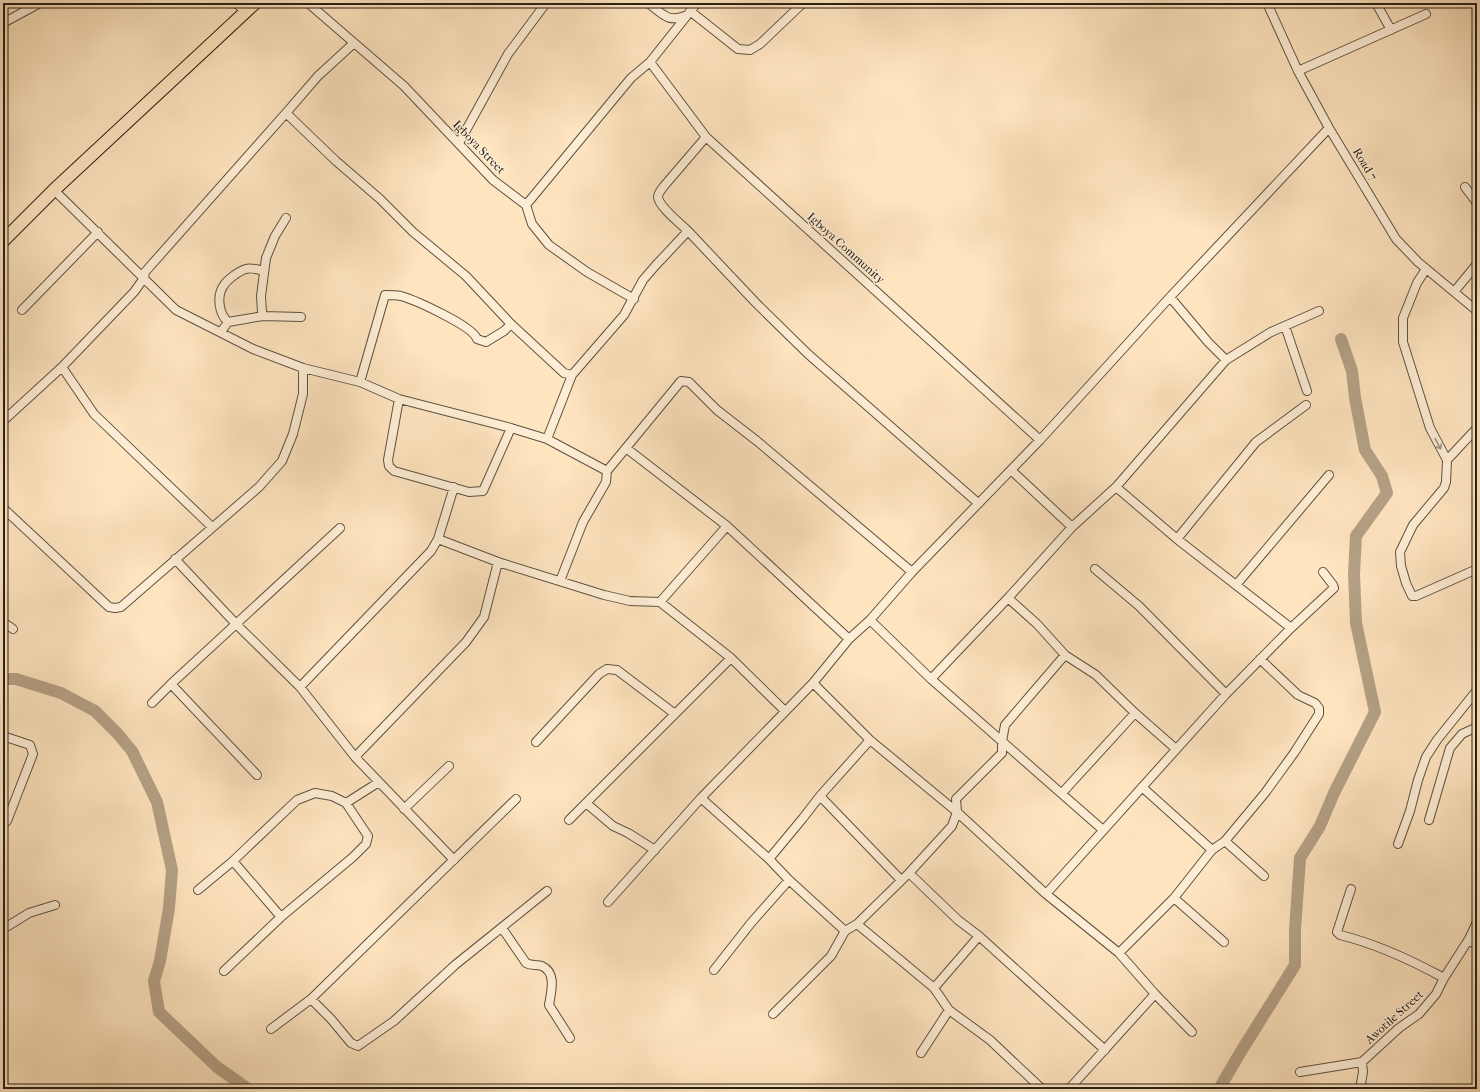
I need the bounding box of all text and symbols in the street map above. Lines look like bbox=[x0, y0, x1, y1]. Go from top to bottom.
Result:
street label: Igboya Street bbox=[450, 117, 509, 177]
street label: Road 7 bbox=[1350, 145, 1380, 183]
street label: Igboya Community bbox=[804, 210, 888, 287]
one-way arrow bbox=[1435, 438, 1443, 450]
street label: Awotile Street bbox=[1361, 987, 1426, 1047]

